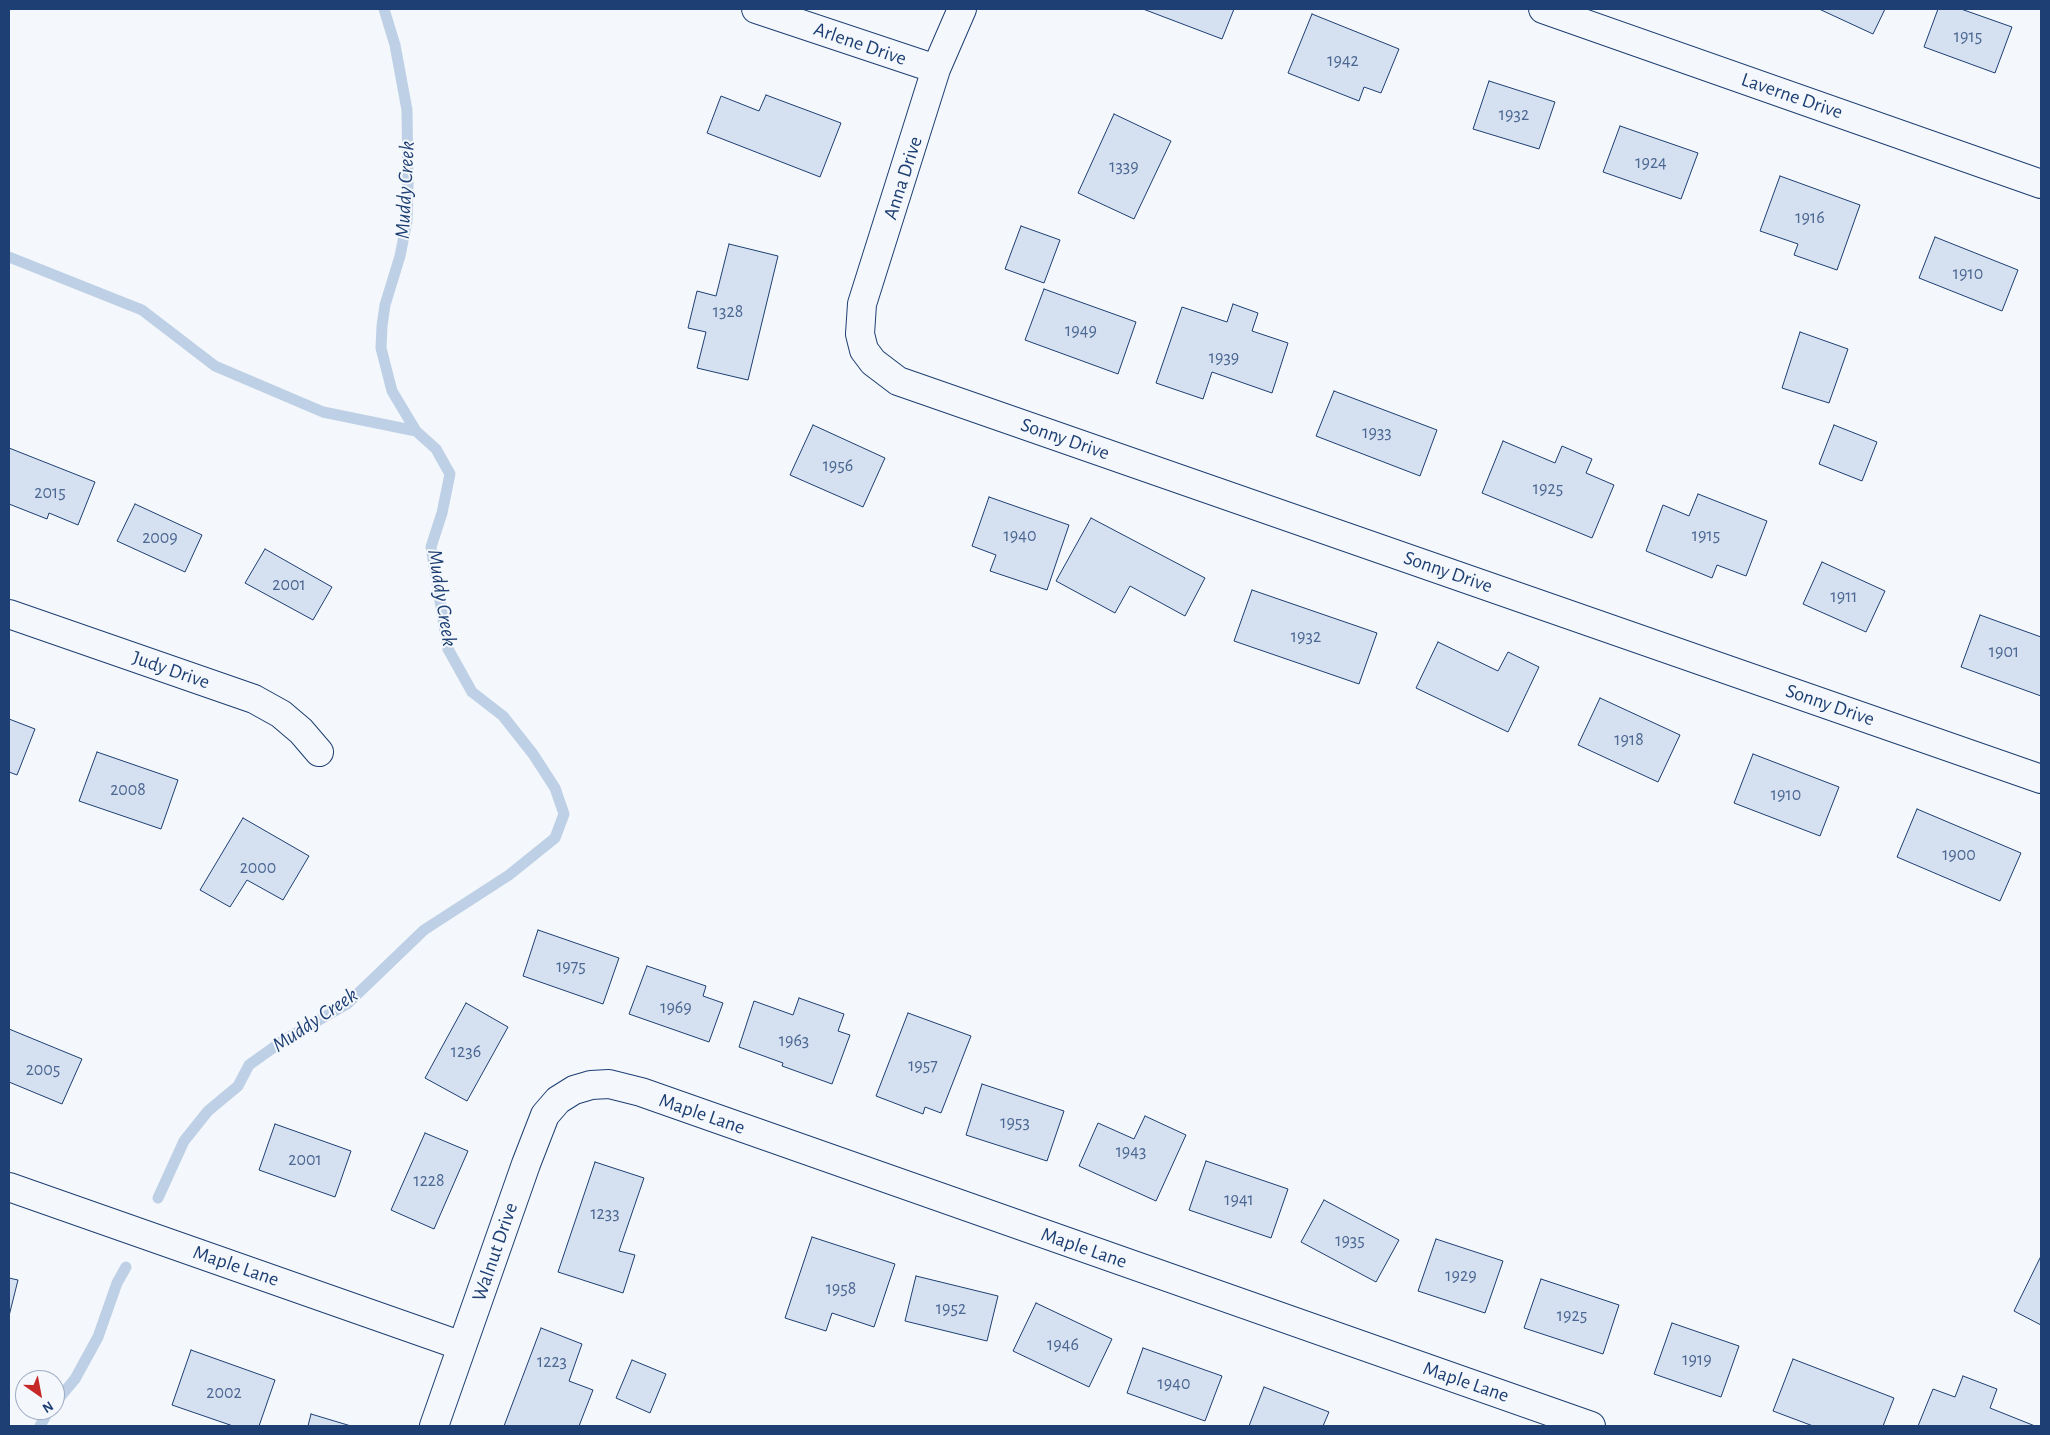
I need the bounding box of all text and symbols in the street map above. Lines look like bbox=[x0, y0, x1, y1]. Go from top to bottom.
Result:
street label: Arlene Drive bbox=[811, 17, 909, 71]
house number: 1915 bbox=[1954, 26, 1982, 48]
house number: 1942 bbox=[1327, 50, 1359, 72]
street label: Laverne Drive bbox=[1738, 67, 1846, 125]
house number: 1932 bbox=[1499, 104, 1529, 126]
street label: Anna Drive bbox=[878, 133, 928, 223]
water label: Muddy Creek bbox=[390, 140, 420, 240]
house number: 1924 bbox=[1635, 152, 1667, 174]
house number: 1339 bbox=[1109, 156, 1139, 178]
house number: 1916 bbox=[1795, 207, 1825, 229]
house number: 1910 bbox=[1953, 263, 1983, 285]
house number: 1328 bbox=[713, 301, 743, 323]
house number: 1949 bbox=[1065, 320, 1097, 342]
house number: 1939 bbox=[1209, 347, 1239, 369]
street label: Sonny Drive bbox=[1018, 413, 1112, 465]
house number: 1933 bbox=[1362, 422, 1392, 444]
house number: 1956 bbox=[823, 455, 853, 477]
house number: 1925 bbox=[1533, 478, 1563, 500]
house number: 2015 bbox=[34, 482, 66, 504]
house number: 1940 bbox=[1004, 525, 1036, 547]
house number: 1915 bbox=[1692, 525, 1720, 547]
house number: 2009 bbox=[142, 527, 178, 549]
street label: Sonny Drive bbox=[1401, 546, 1495, 598]
water label: Muddy Creek bbox=[422, 548, 462, 648]
house number: 2001 bbox=[272, 574, 306, 596]
house number: 1911 bbox=[1830, 586, 1858, 608]
house number: 1932 bbox=[1291, 626, 1321, 648]
house number: 1901 bbox=[1989, 641, 2019, 663]
street label: Judy Drive bbox=[129, 646, 213, 694]
street label: Sonny Drive bbox=[1783, 679, 1877, 731]
house number: 1918 bbox=[1614, 729, 1644, 751]
house number: 2008 bbox=[110, 779, 146, 801]
house number: 1910 bbox=[1771, 784, 1801, 806]
house number: 1900 bbox=[1942, 844, 1976, 866]
house number: 2000 bbox=[240, 857, 276, 879]
house number: 1975 bbox=[556, 956, 586, 978]
water label: Muddy Creek bbox=[267, 982, 363, 1058]
house number: 1969 bbox=[660, 997, 692, 1019]
house number: 1963 bbox=[779, 1030, 809, 1052]
house number: 1236 bbox=[451, 1041, 481, 1063]
house number: 1957 bbox=[908, 1055, 938, 1077]
house number: 2005 bbox=[26, 1059, 60, 1081]
street label: Maple Lane bbox=[656, 1088, 748, 1140]
house number: 1953 bbox=[1000, 1112, 1030, 1134]
house number: 1943 bbox=[1116, 1141, 1146, 1163]
house number: 2001 bbox=[288, 1149, 322, 1171]
house number: 1228 bbox=[413, 1170, 445, 1192]
house number: 1941 bbox=[1224, 1189, 1254, 1211]
street label: Walnut Drive bbox=[467, 1200, 523, 1304]
house number: 1233 bbox=[590, 1203, 620, 1225]
street label: Maple Lane bbox=[1038, 1222, 1130, 1274]
house number: 1935 bbox=[1335, 1230, 1365, 1252]
street label: Maple Lane bbox=[190, 1240, 282, 1292]
house number: 1929 bbox=[1445, 1265, 1477, 1287]
house number: 1958 bbox=[826, 1278, 856, 1300]
house number: 1952 bbox=[936, 1298, 966, 1320]
house number: 1925 bbox=[1557, 1305, 1587, 1327]
house number: 1946 bbox=[1047, 1334, 1079, 1356]
house number: 1919 bbox=[1682, 1349, 1712, 1371]
house number: 1223 bbox=[537, 1351, 567, 1373]
street label: Maple Lane bbox=[1420, 1356, 1512, 1408]
north arrow bbox=[15, 1370, 65, 1420]
house number: 1940 bbox=[1158, 1373, 1190, 1395]
house number: 2002 bbox=[206, 1382, 242, 1404]
text: N bbox=[40, 1398, 56, 1415]

